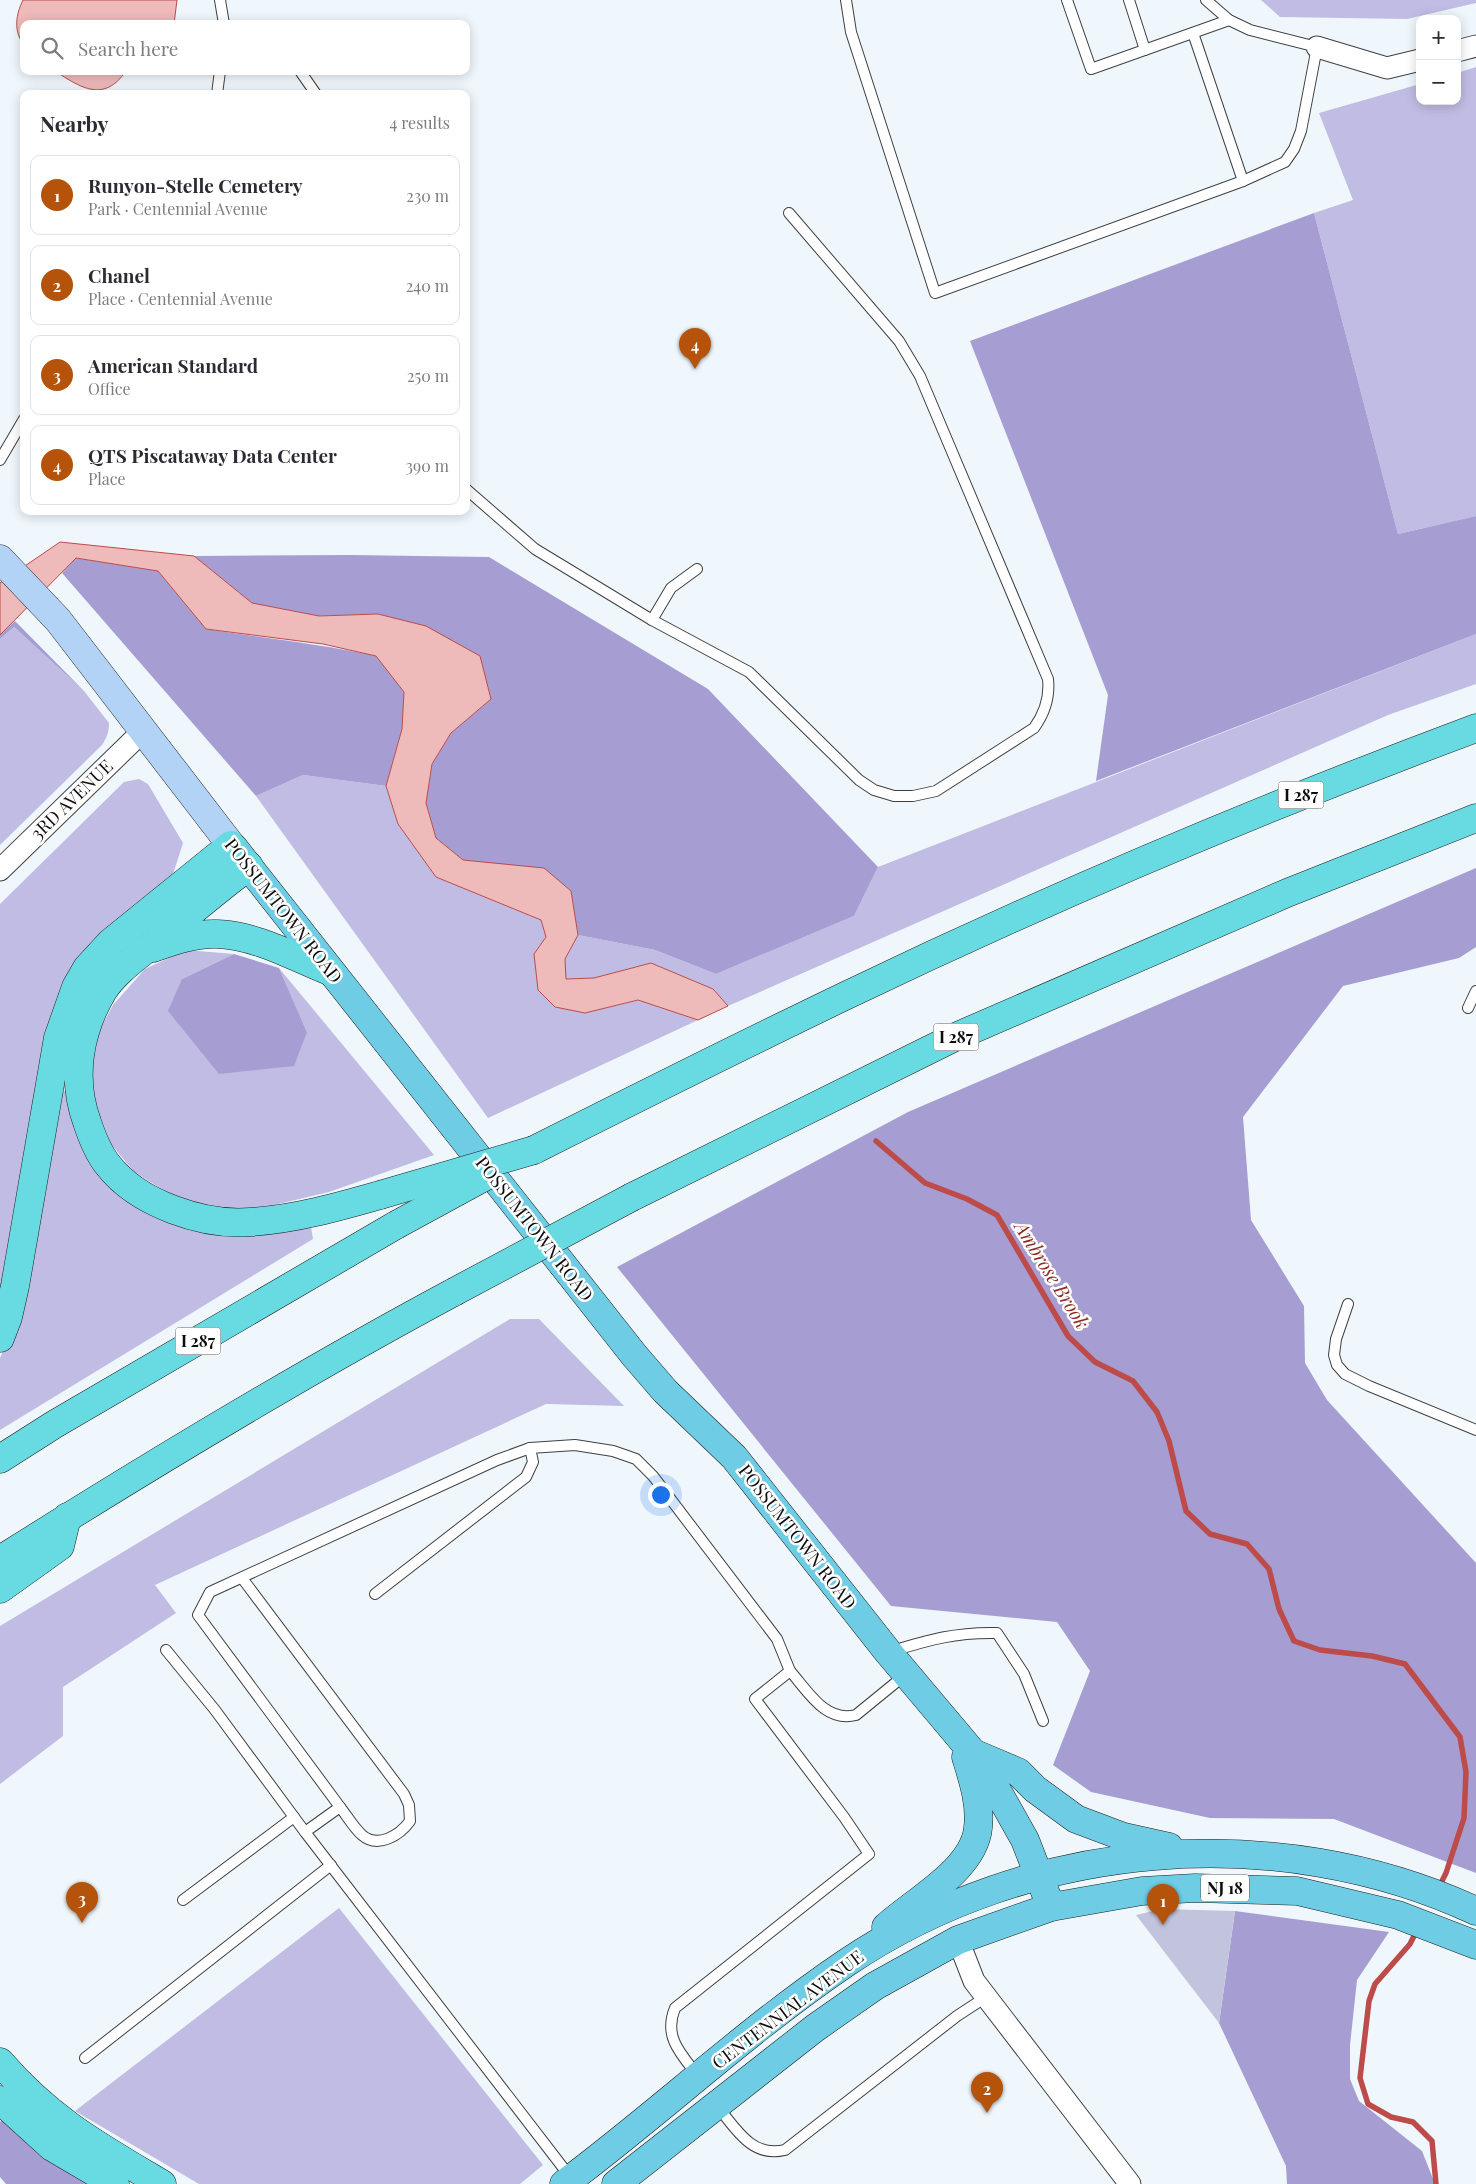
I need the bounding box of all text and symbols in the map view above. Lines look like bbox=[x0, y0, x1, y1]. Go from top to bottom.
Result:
map controls bbox=[1416, 15, 1461, 105]
button: + bbox=[1416, 15, 1461, 60]
search box bbox=[20, 20, 470, 75]
icon: search bbox=[38, 34, 66, 62]
text: Search here bbox=[78, 35, 178, 61]
button: − bbox=[1416, 60, 1461, 105]
text: Nearby bbox=[40, 109, 109, 137]
text: 4 results bbox=[389, 112, 450, 133]
text: Runyon-Stelle Cemetery bbox=[88, 172, 303, 198]
text: 1 bbox=[54, 185, 60, 206]
text: 230 m bbox=[406, 185, 449, 206]
text: Park · Centennial Avenue bbox=[88, 198, 268, 219]
text: Chanel bbox=[88, 262, 150, 288]
text: 2 bbox=[53, 275, 61, 296]
text: 240 m bbox=[406, 275, 449, 296]
text: Place · Centennial Avenue bbox=[88, 288, 273, 309]
pin: 4 bbox=[679, 328, 711, 369]
text: American Standard bbox=[88, 352, 258, 378]
text: 3 bbox=[53, 365, 61, 386]
text: 250 m bbox=[407, 365, 449, 386]
text: Office bbox=[88, 378, 131, 399]
text: QTS Piscataway Data Center bbox=[88, 442, 337, 468]
text: 4 bbox=[53, 455, 61, 476]
text: 390 m bbox=[406, 455, 449, 476]
text: Place bbox=[88, 468, 126, 489]
street label: 3RD AVENUE bbox=[25, 754, 118, 845]
road number: I 287 bbox=[1278, 782, 1324, 808]
street label: POSSUMTOWN ROAD bbox=[220, 833, 348, 988]
road number: I 287 bbox=[934, 1024, 978, 1050]
street label: POSSUMTOWN ROAD bbox=[471, 1151, 599, 1306]
water label: Ambrose Brook bbox=[1008, 1214, 1096, 1333]
road number: I 287 bbox=[176, 1328, 220, 1354]
street label: POSSUMTOWN ROAD bbox=[734, 1459, 862, 1614]
your location bbox=[648, 1482, 674, 1508]
road number: NJ 18 bbox=[1201, 1875, 1249, 1902]
pin: 3 bbox=[66, 1882, 98, 1923]
pin: 1 bbox=[1147, 1884, 1179, 1925]
street label: CENTENNIAL AVENUE bbox=[707, 1944, 868, 2074]
pin: 2 bbox=[971, 2072, 1003, 2113]

